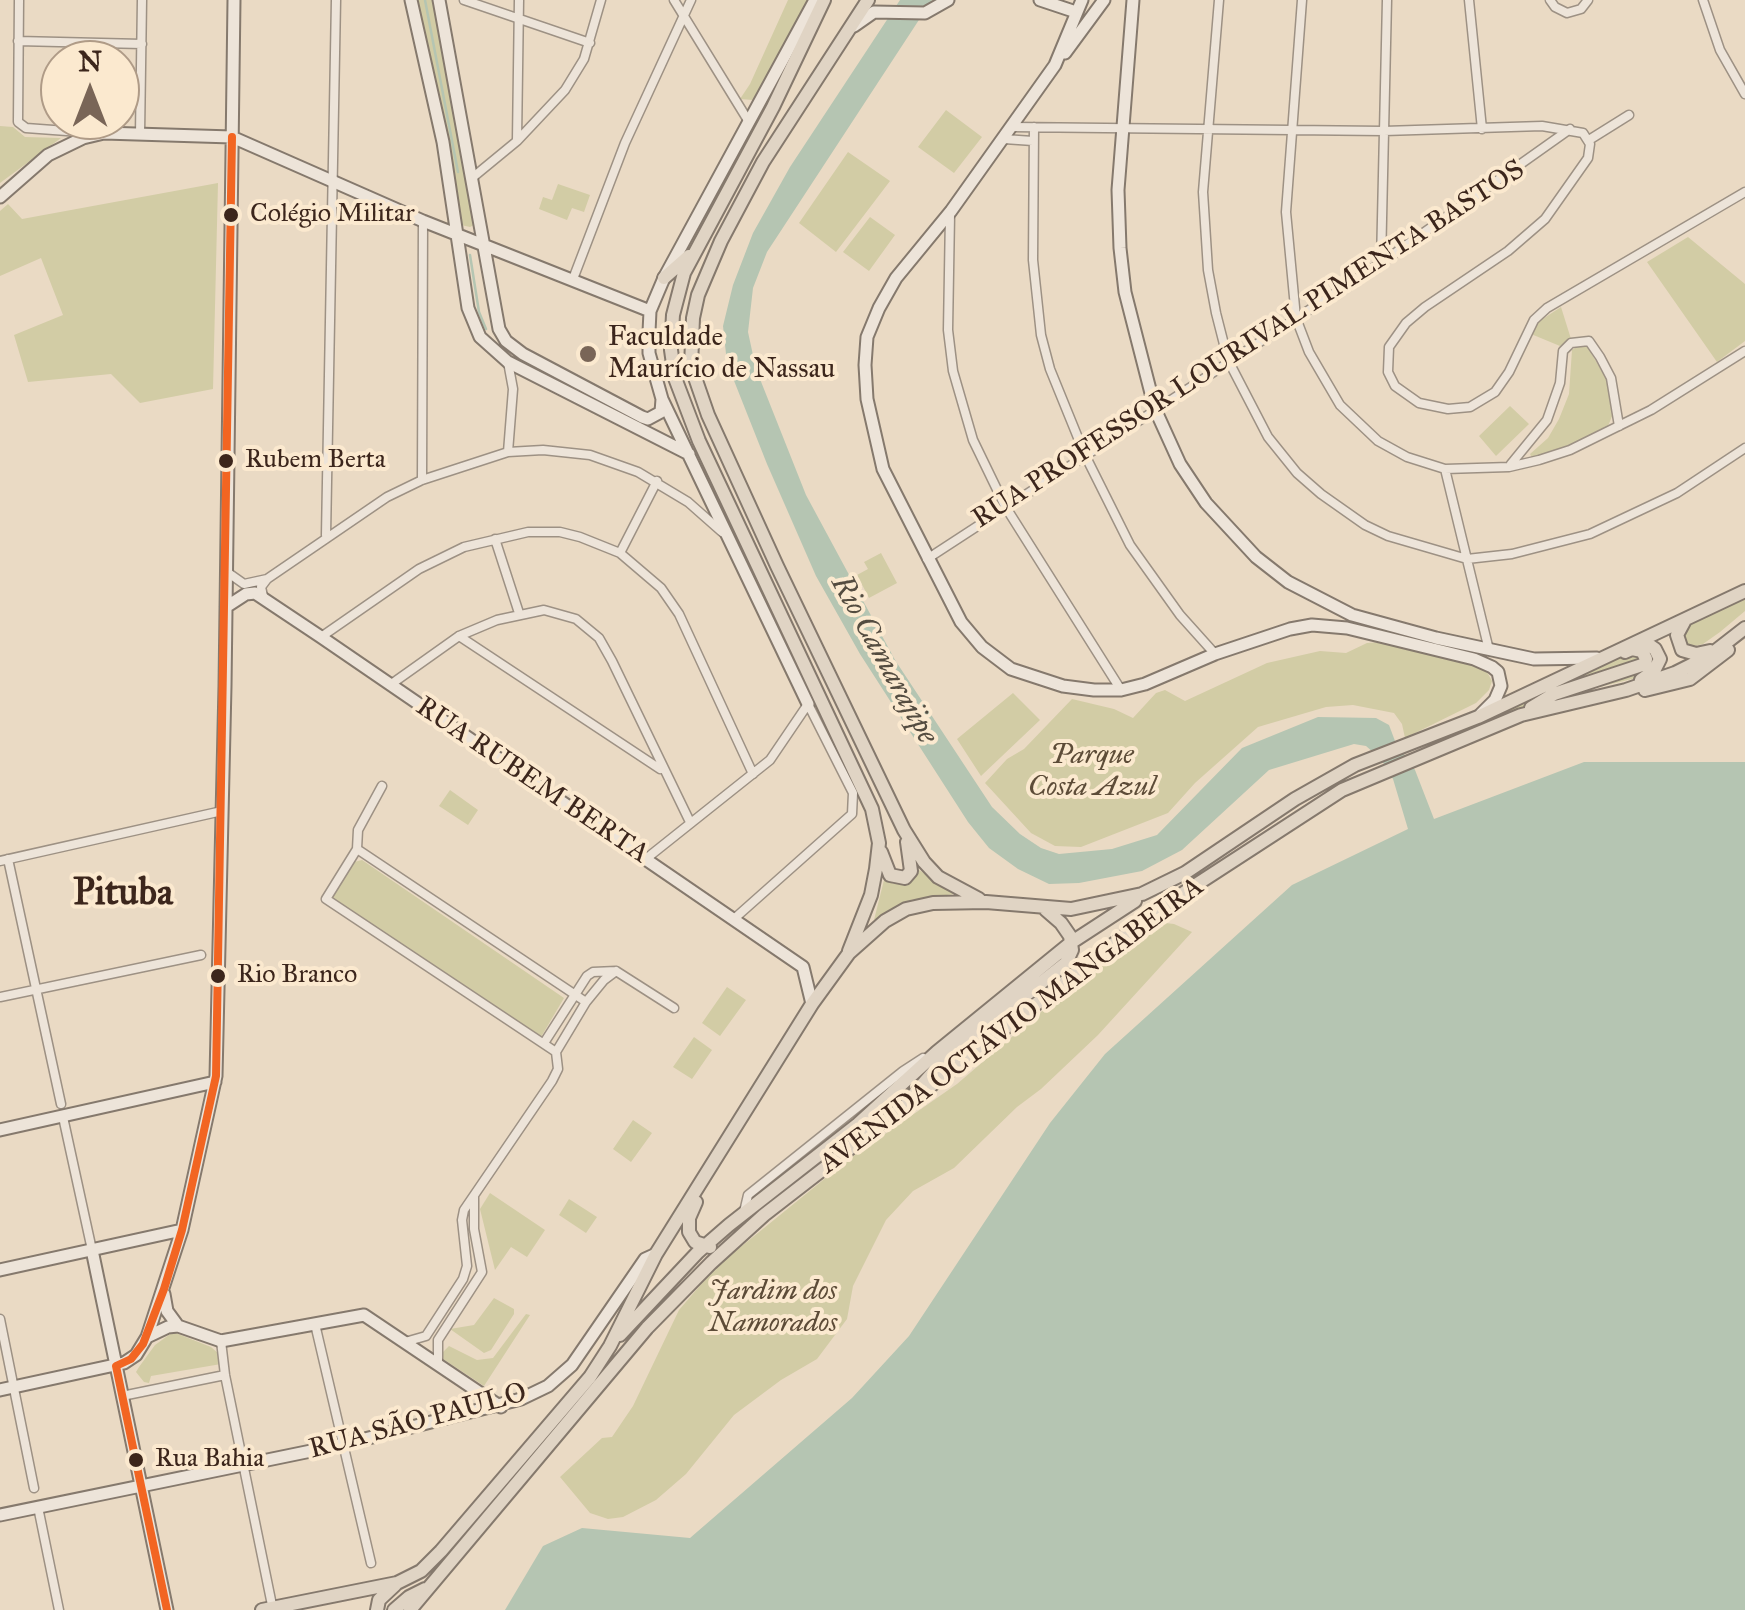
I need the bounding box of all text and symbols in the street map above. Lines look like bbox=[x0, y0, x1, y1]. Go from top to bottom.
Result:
north arrow bbox=[40, 40, 140, 140]
text: N bbox=[78, 44, 102, 79]
street label: RUA PROFESSOR LOURIVAL PIMENTA BASTOS bbox=[967, 153, 1531, 537]
place label: Colégio Militar bbox=[250, 199, 415, 231]
marker: Colégio Militar bbox=[221, 205, 241, 225]
place label: Faculdade Maurício de Nassau bbox=[608, 321, 835, 387]
marker: Faculdade Maurício de Nassau bbox=[577, 343, 599, 365]
place label: Rubem Berta bbox=[245, 445, 386, 477]
marker: Rubem Berta bbox=[216, 451, 236, 471]
water label: Rio Camarajipe bbox=[822, 570, 944, 750]
street label: RUA RUBEM BERTA bbox=[409, 690, 655, 872]
park label: Parque Costa Azul bbox=[1028, 739, 1156, 805]
street label: AVENIDA OCTÁVIO MANGABEIRA bbox=[813, 870, 1211, 1182]
district label: Pituba bbox=[73, 872, 173, 918]
place label: Rio Branco bbox=[237, 960, 357, 992]
marker: Rio Branco bbox=[208, 966, 228, 986]
park label: Jardim dos Namorados bbox=[709, 1275, 837, 1341]
street label: RUA SÃO PAULO bbox=[306, 1377, 530, 1467]
place label: Rua Bahia bbox=[155, 1444, 264, 1476]
marker: Rua Bahia bbox=[126, 1450, 146, 1470]

